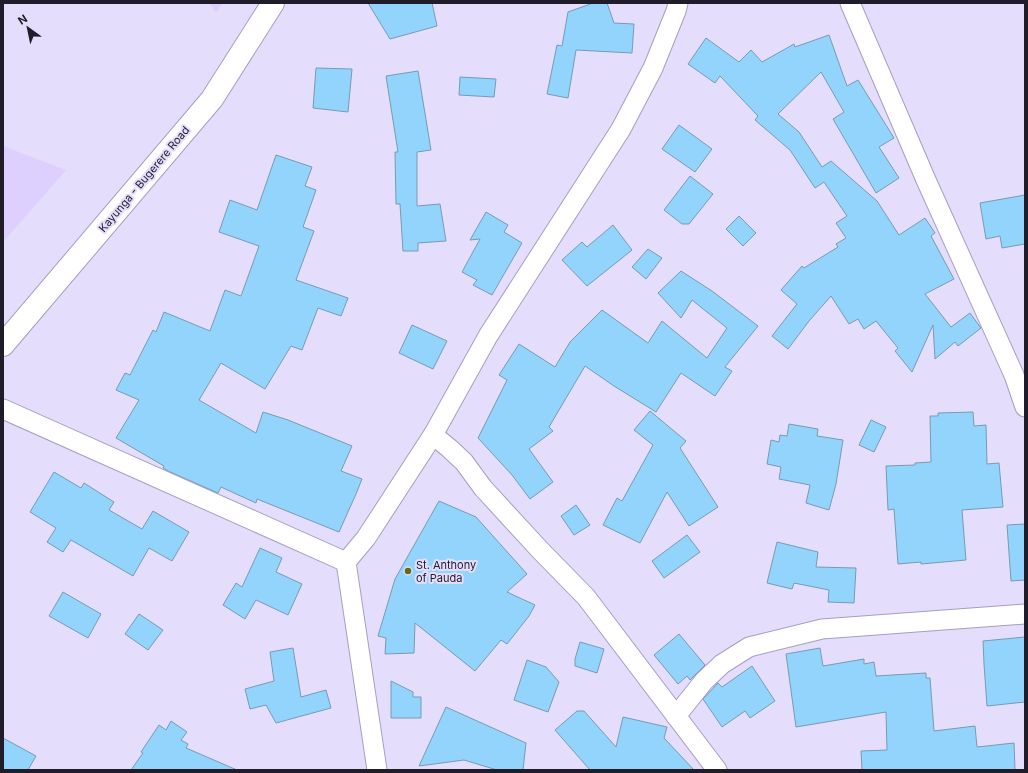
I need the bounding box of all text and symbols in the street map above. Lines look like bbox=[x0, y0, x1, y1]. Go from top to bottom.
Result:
north arrow bbox=[8, 8, 48, 48]
text: N bbox=[15, 11, 30, 28]
street label: Kayunga - Bugerere Road bbox=[96, 123, 192, 235]
place label: St. Anthony of Pauda bbox=[416, 558, 476, 585]
marker: St. Anthony of Pauda bbox=[403, 566, 413, 576]

